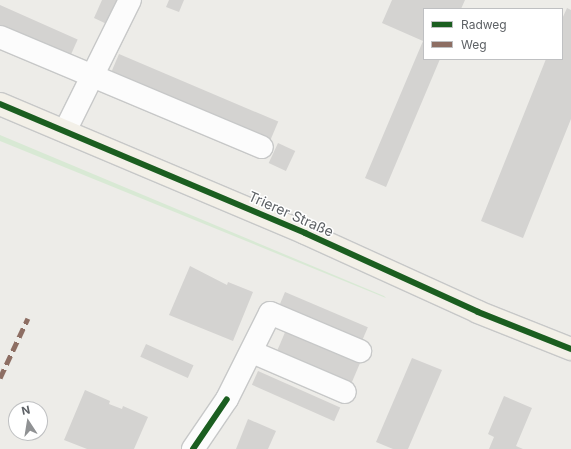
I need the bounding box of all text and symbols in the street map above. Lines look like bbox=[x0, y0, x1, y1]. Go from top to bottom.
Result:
legend bbox=[423, 8, 563, 60]
text: Radweg bbox=[461, 17, 507, 32]
text: Weg bbox=[461, 37, 487, 52]
street label: Trierer Straße bbox=[246, 188, 336, 240]
north arrow bbox=[8, 401, 48, 441]
text: N bbox=[20, 403, 31, 418]

